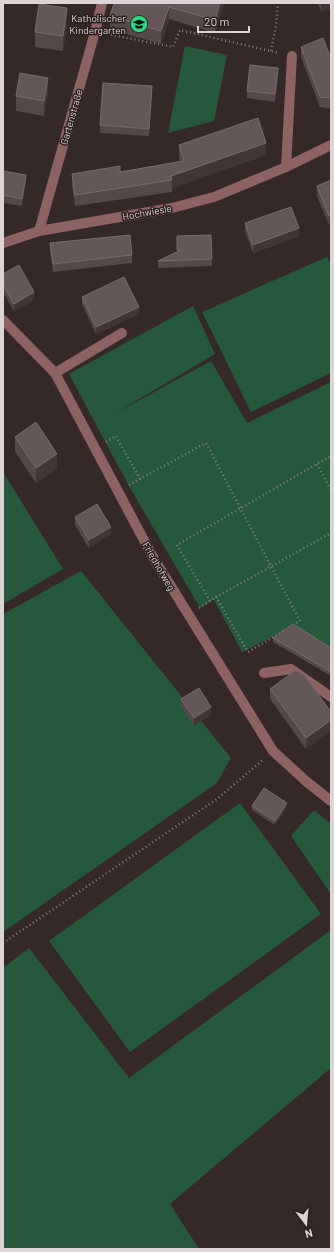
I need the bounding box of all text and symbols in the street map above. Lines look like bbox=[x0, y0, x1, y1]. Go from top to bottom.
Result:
scale bar bbox=[198, 8, 249, 34]
place label: Katholischer Kindergarten bbox=[69, 12, 126, 36]
school or university icon: Katholischer Kindergarten bbox=[129, 14, 149, 34]
text: 20 m bbox=[204, 14, 230, 28]
street label: Gartenstraße bbox=[57, 88, 85, 146]
street label: Hochwiesle bbox=[121, 202, 173, 222]
street label: Friedhofweg bbox=[140, 539, 178, 593]
north arrow bbox=[286, 1204, 326, 1244]
text: N bbox=[304, 1227, 314, 1241]

